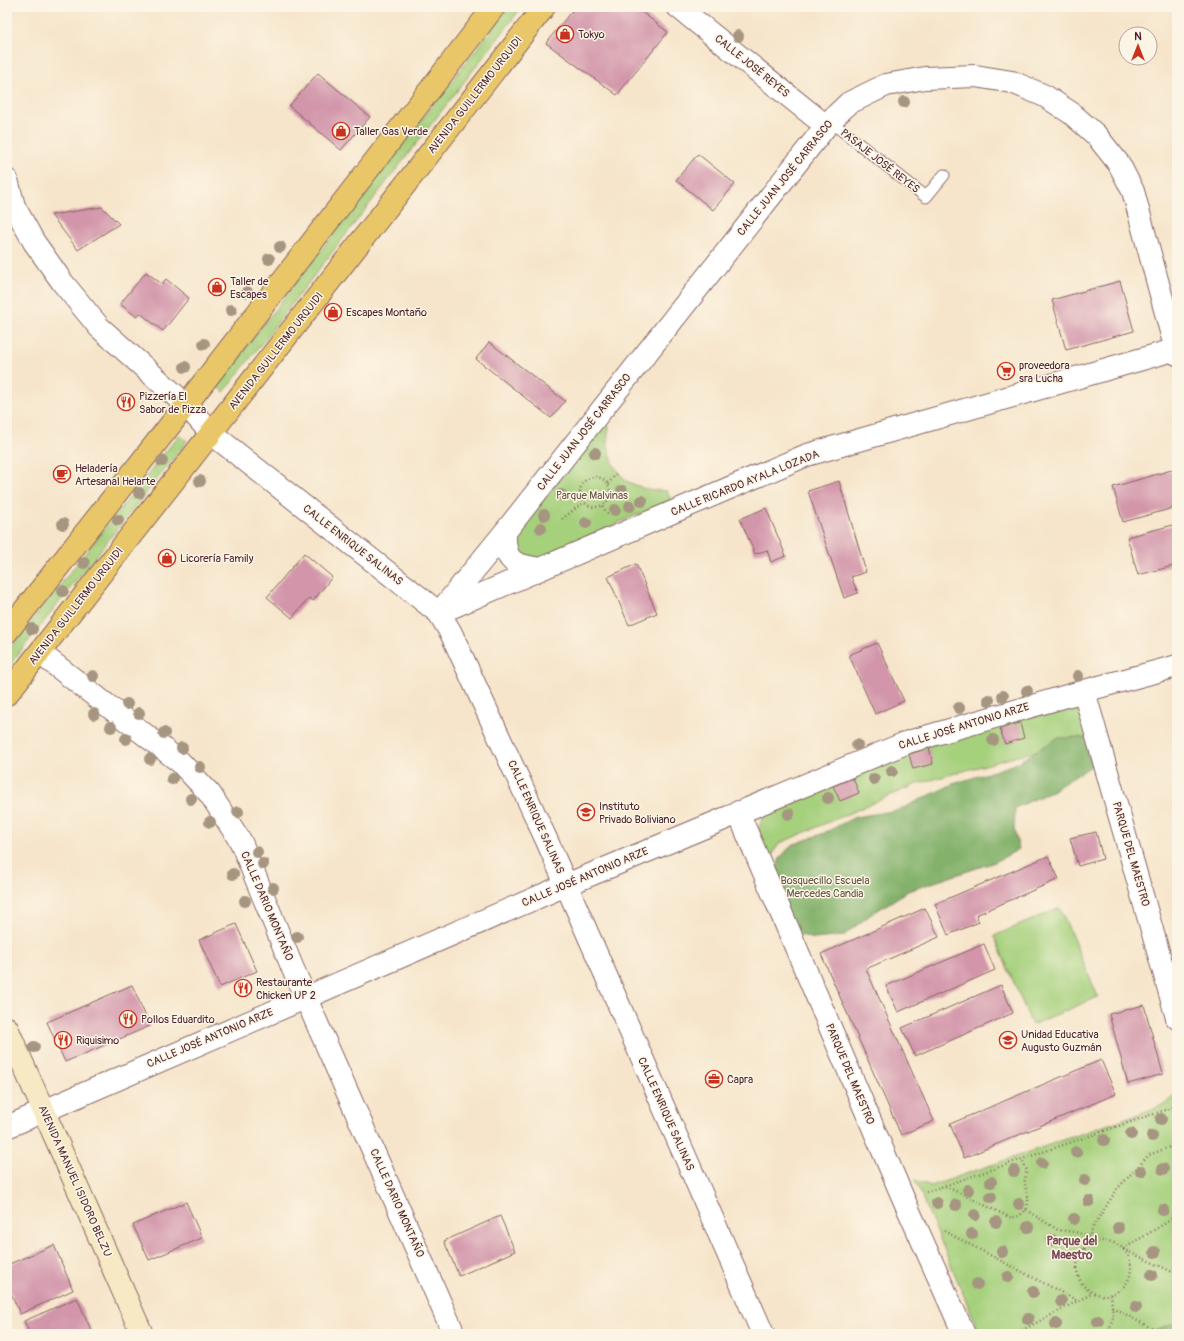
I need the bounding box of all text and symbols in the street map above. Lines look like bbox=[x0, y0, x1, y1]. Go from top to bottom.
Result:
shop icon: Tokyo bbox=[555, 24, 575, 44]
north arrow bbox=[1118, 26, 1158, 66]
place label: Tokyo bbox=[578, 28, 605, 41]
text: N bbox=[1134, 30, 1142, 43]
street label: CALLE JOSÉ REYES bbox=[712, 32, 792, 100]
street label: AVENIDA GUILLERMO URQUIDI bbox=[425, 34, 525, 156]
street label: CALLE JUAN JOSÉ CARRASCO bbox=[734, 118, 836, 238]
shop icon: Taller Gas Verde bbox=[331, 121, 351, 141]
place label: Taller Gas Verde bbox=[354, 125, 428, 138]
street label: PASAJE JOSÉ REYES bbox=[838, 126, 922, 196]
place label: Taller de Escapes bbox=[230, 275, 269, 301]
shop icon: Taller de Escapes bbox=[207, 277, 227, 297]
street label: AVENIDA GUILLERMO URQUIDI bbox=[226, 290, 326, 412]
shop icon: Escapes Montaño bbox=[323, 302, 343, 322]
place label: Escapes Montaño bbox=[346, 306, 427, 319]
place label: proveedora sra Lucha bbox=[1019, 359, 1070, 385]
supermarket icon: proveedora sra Lucha bbox=[996, 361, 1016, 381]
street label: CALLE JUAN JOSÉ CARRASCO bbox=[534, 371, 634, 493]
place label: Pizzería El Sabor de Pizza bbox=[139, 390, 206, 416]
restaurant icon: Pizzería El Sabor de Pizza bbox=[116, 392, 136, 412]
street label: CALLE RICARDO AYALA LOZADA bbox=[669, 447, 821, 519]
place label: Heladería Artesanal Helarte bbox=[75, 462, 156, 488]
cafe icon: Heladería Artesanal Helarte bbox=[52, 464, 72, 484]
park label: Parque Malvinas bbox=[556, 489, 628, 502]
street label: CALLE ENRIQUE SALINAS bbox=[300, 502, 406, 588]
street label: AVENIDA GUILLERMO URQUIDI bbox=[26, 545, 126, 667]
shop icon: Licorería Family bbox=[157, 548, 177, 568]
place label: Licorería Family bbox=[180, 552, 254, 565]
street label: CALLE JOSÉ ANTONIO ARZE bbox=[897, 700, 1031, 752]
street label: CALLE ENRIQUE SALINAS bbox=[505, 758, 567, 876]
place label: Instituto Privado Boliviano bbox=[599, 800, 676, 826]
street label: PARQUE DEL MAESTRO bbox=[1110, 800, 1152, 908]
school or university icon: Instituto Privado Boliviano bbox=[576, 802, 596, 822]
street label: CALLE JOSÉ ANTONIO ARZE bbox=[520, 844, 650, 910]
street label: CALLE DARIO MONTAÑO bbox=[238, 849, 296, 963]
park label: Bosquecillo Escuela Mercedes Candia bbox=[780, 874, 870, 900]
place label: Restaurante Chicken UP 2 bbox=[256, 976, 316, 1002]
restaurant icon: Restaurante Chicken UP 2 bbox=[233, 978, 253, 998]
street label: CALLE JOSÉ ANTONIO ARZE bbox=[145, 1005, 275, 1071]
restaurant icon: Pollos Eduardito bbox=[118, 1009, 138, 1029]
place label: Pollos Eduardito bbox=[141, 1013, 215, 1026]
street label: PARQUE DEL MAESTRO bbox=[823, 1022, 877, 1126]
place label: Unidad Educativa Augusto Guzmán bbox=[1021, 1028, 1102, 1054]
restaurant icon: Riquisimo bbox=[53, 1030, 73, 1050]
school or university icon: Unidad Educativa Augusto Guzmán bbox=[998, 1030, 1018, 1050]
place label: Riquisimo bbox=[76, 1034, 119, 1047]
street label: CALLE ENRIQUE SALINAS bbox=[635, 1055, 697, 1173]
office icon: Capra bbox=[704, 1069, 724, 1089]
place label: Capra bbox=[727, 1073, 753, 1086]
street label: AVENIDA MANUEL ISIDORO BELZU bbox=[36, 1103, 114, 1259]
street label: CALLE DARIO MONTAÑO bbox=[367, 1147, 427, 1259]
district label: Parque del Maestro bbox=[1047, 1234, 1098, 1263]

